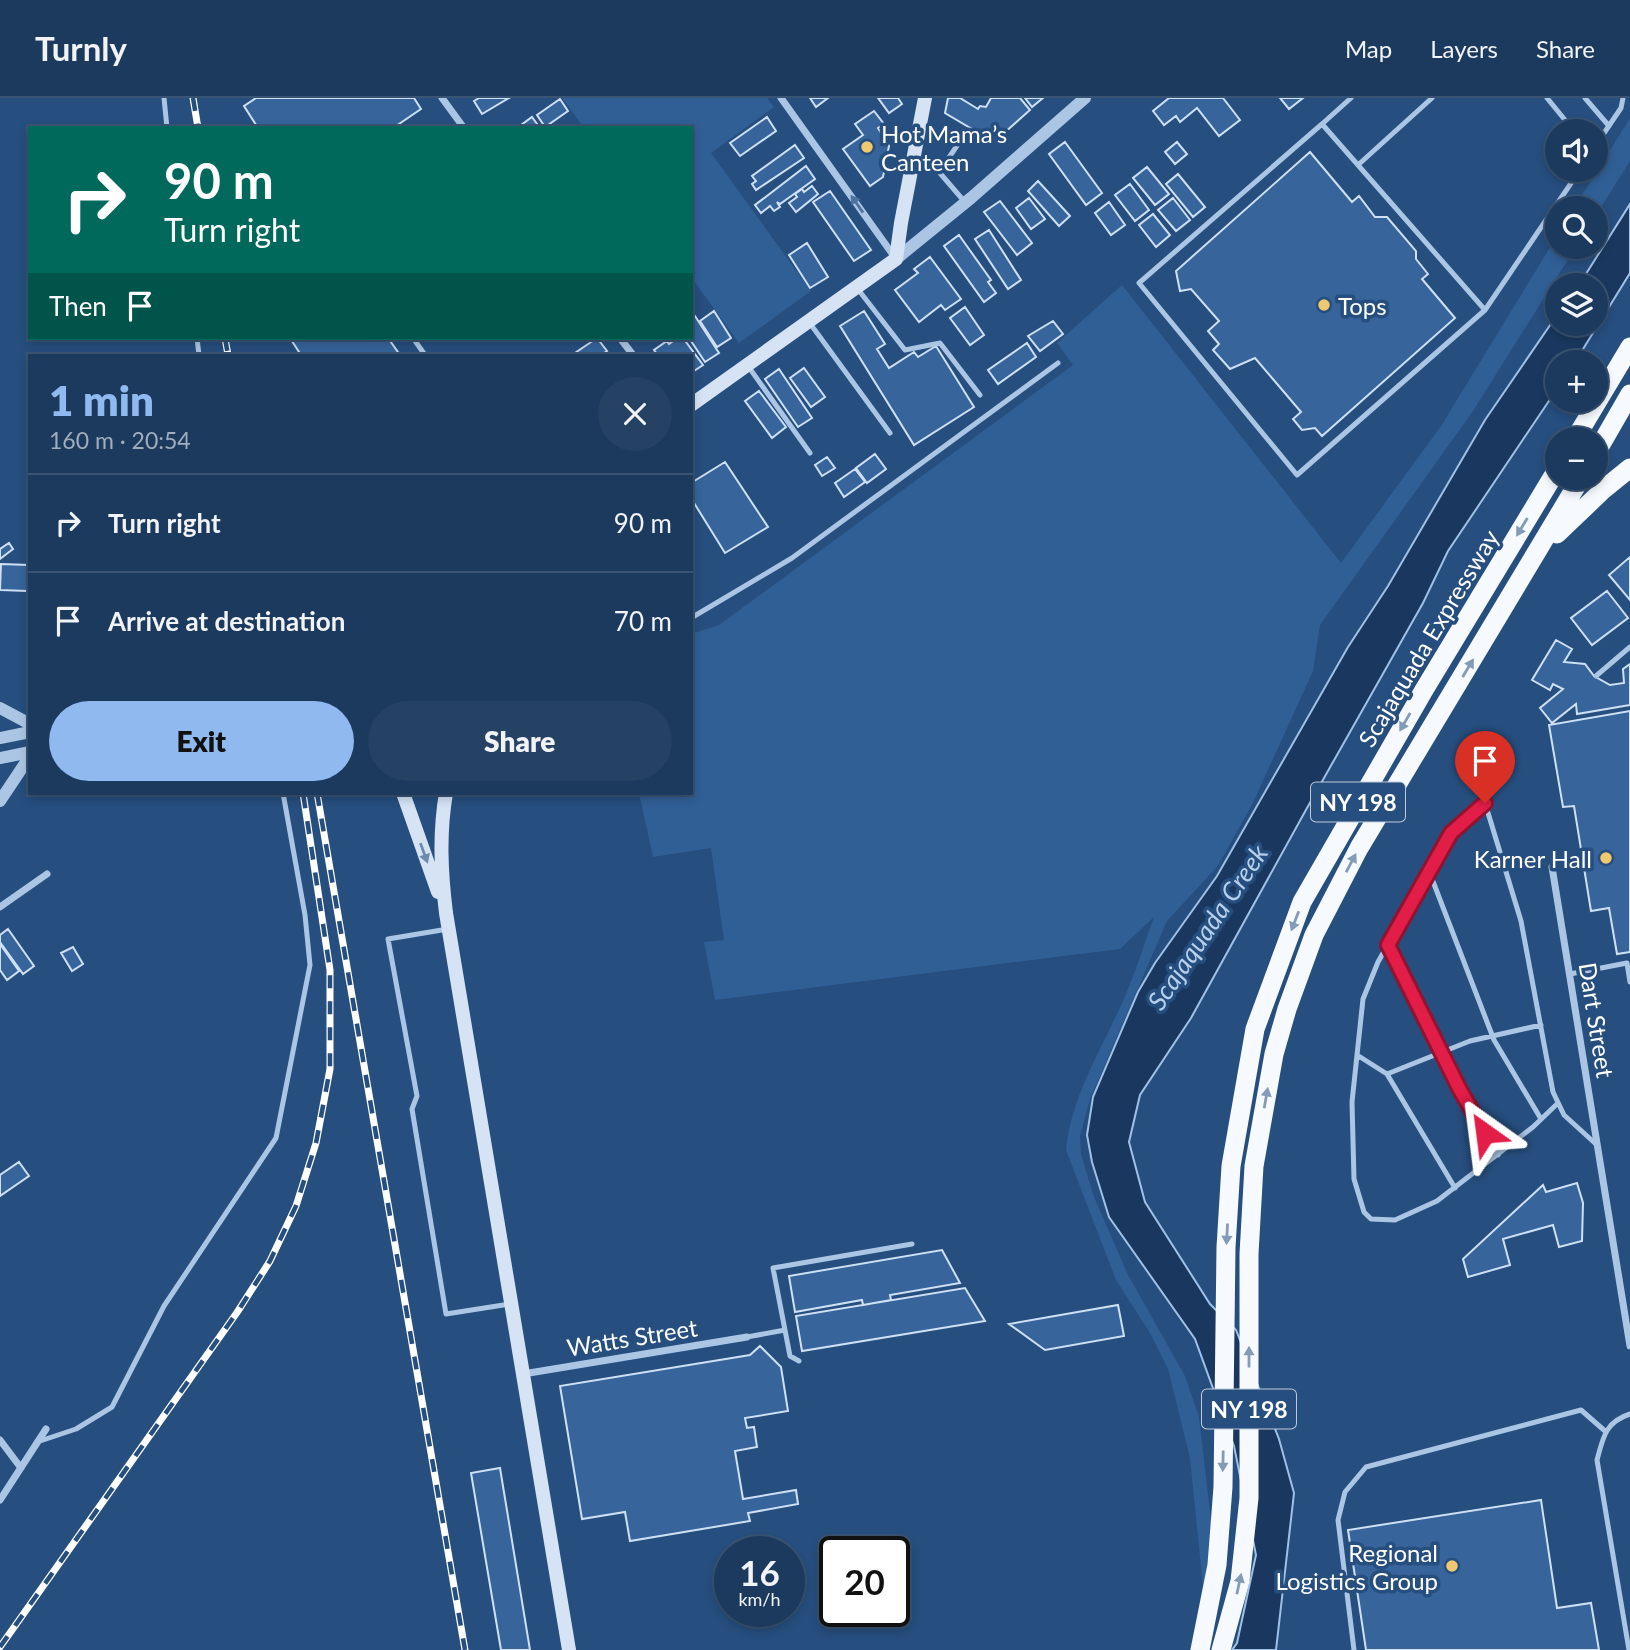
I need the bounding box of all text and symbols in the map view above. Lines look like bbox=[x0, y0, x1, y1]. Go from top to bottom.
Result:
text: Turnly bbox=[35, 28, 127, 68]
text: Map bbox=[1345, 34, 1392, 63]
text: Layers bbox=[1430, 34, 1498, 63]
text: Share bbox=[1536, 34, 1595, 63]
place label: Hot Mama’s Canteen bbox=[881, 119, 1007, 176]
map controls bbox=[1545, 119, 1608, 490]
button: sound bbox=[1545, 119, 1608, 182]
marker: Hot Mama’s Canteen bbox=[859, 139, 875, 155]
text: 90 m bbox=[164, 151, 274, 209]
icon: right bbox=[49, 154, 140, 245]
one-way arrow bbox=[850, 195, 864, 213]
button: search bbox=[1545, 196, 1608, 259]
text: Turn right bbox=[164, 210, 300, 249]
button: layers bbox=[1545, 273, 1608, 336]
icon: arrive bbox=[121, 287, 159, 325]
text: Then bbox=[49, 290, 107, 322]
place label: Tops bbox=[1338, 291, 1387, 320]
marker: Tops bbox=[1316, 297, 1332, 313]
button: + bbox=[1545, 350, 1608, 413]
text: 1 min bbox=[49, 375, 154, 425]
button: close bbox=[598, 377, 672, 451]
text: 160 m · 20:54 bbox=[49, 426, 191, 454]
button: − bbox=[1545, 427, 1608, 490]
icon: right bbox=[49, 504, 87, 542]
text: Turn right bbox=[108, 507, 221, 539]
text: 90 m bbox=[614, 507, 672, 539]
one-way arrow bbox=[1516, 517, 1529, 536]
street label: Scajaquada Expressway bbox=[1352, 524, 1505, 752]
icon: arrive bbox=[49, 602, 87, 640]
text: Arrive at destination bbox=[108, 605, 345, 637]
text: 70 m bbox=[614, 605, 672, 637]
one-way arrow bbox=[1462, 658, 1475, 677]
button: Exit bbox=[49, 701, 354, 781]
button: Share bbox=[368, 701, 672, 781]
one-way arrow bbox=[1399, 713, 1412, 732]
pin bbox=[1455, 731, 1515, 803]
icon: arrive bbox=[1466, 742, 1504, 780]
road number: NY 198 bbox=[1311, 782, 1405, 822]
water label: Scajaquada Creek bbox=[1140, 838, 1274, 1016]
one-way arrow bbox=[419, 842, 430, 863]
place label: Karner Hall bbox=[1474, 844, 1592, 873]
marker: Karner Hall bbox=[1598, 850, 1614, 866]
one-way arrow bbox=[1346, 853, 1357, 873]
one-way arrow bbox=[1289, 910, 1300, 931]
street label: Dart Street bbox=[1574, 960, 1620, 1080]
one-way arrow bbox=[1261, 1087, 1272, 1109]
position arrow bbox=[1448, 1096, 1522, 1170]
one-way arrow bbox=[1221, 1223, 1232, 1245]
street label: Watts Street bbox=[565, 1312, 700, 1362]
one-way arrow bbox=[1243, 1346, 1255, 1368]
road number: NY 198 bbox=[1202, 1390, 1296, 1428]
one-way arrow bbox=[1217, 1451, 1229, 1473]
speed limit sign: 20 bbox=[819, 1536, 910, 1627]
place label: Regional Logistics Group bbox=[1276, 1538, 1438, 1595]
text: 16 bbox=[739, 1551, 780, 1593]
marker: Regional Logistics Group bbox=[1444, 1558, 1460, 1574]
one-way arrow bbox=[1233, 1573, 1244, 1595]
text: km/h bbox=[738, 1588, 781, 1610]

